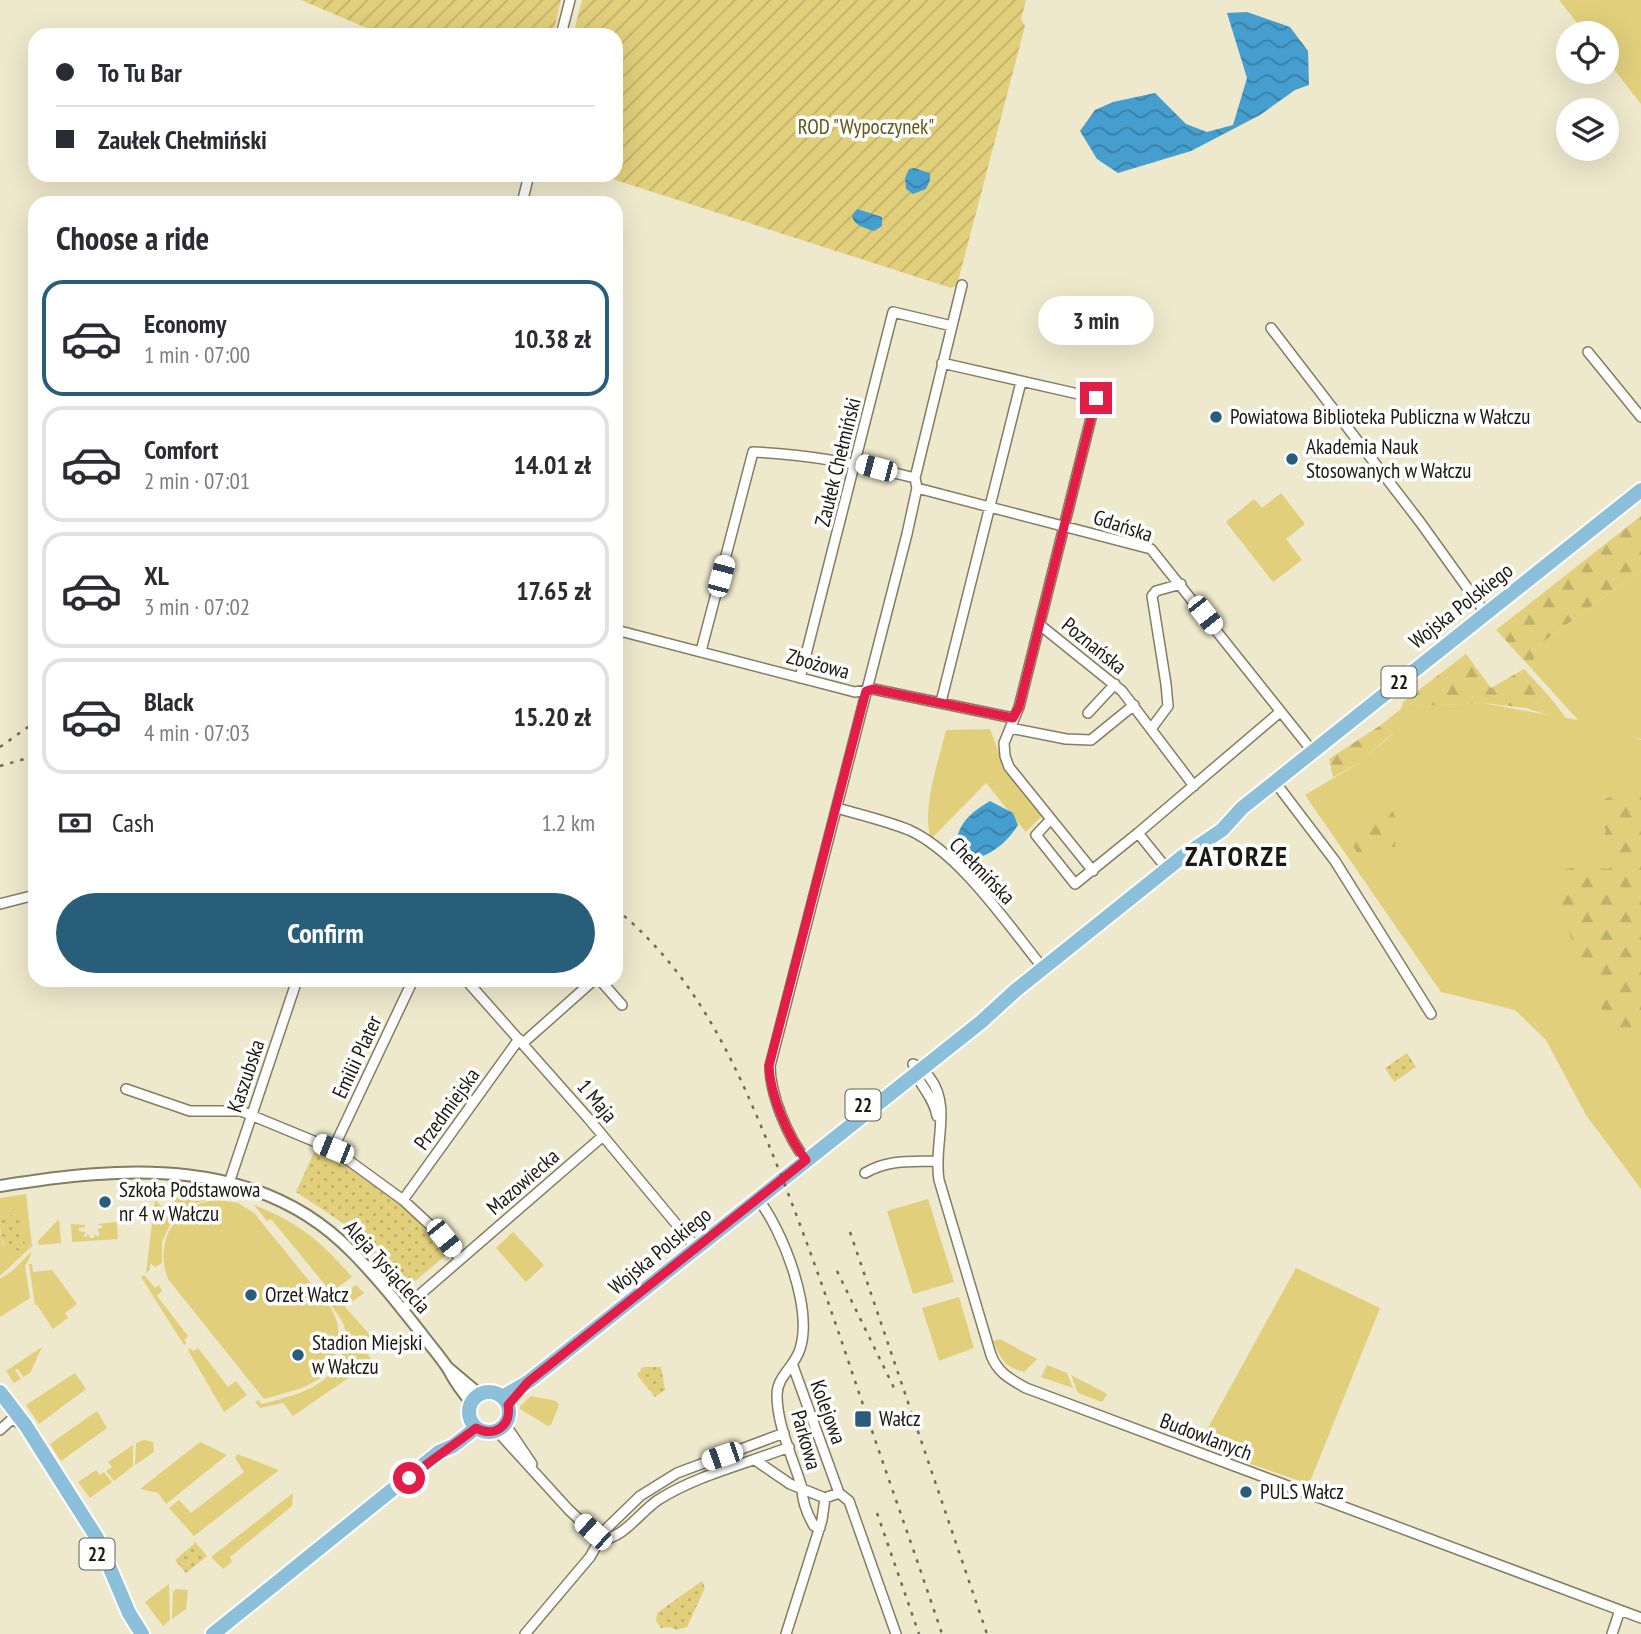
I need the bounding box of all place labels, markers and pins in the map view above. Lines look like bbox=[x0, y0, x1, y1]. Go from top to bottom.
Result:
place label: Powiatowa Biblioteka Publiczna w Wałczu bbox=[1230, 403, 1530, 430]
marker: Powiatowa Biblioteka Publiczna w Wałczu bbox=[1208, 409, 1224, 425]
place label: Akademia Nauk Stosowanych w Wałczu bbox=[1306, 433, 1471, 484]
marker: Akademia Nauk Stosowanych w Wałczu bbox=[1284, 451, 1300, 467]
place label: Szkoła Podstawowa nr 4 w Wałczu bbox=[119, 1176, 261, 1227]
marker: Szkoła Podstawowa nr 4 w Wałczu bbox=[97, 1194, 113, 1210]
place label: Orzeł Wałcz bbox=[265, 1281, 349, 1308]
marker: Orzeł Wałcz bbox=[243, 1287, 259, 1303]
place label: Stadion Miejski w Wałczu bbox=[312, 1329, 422, 1380]
marker: Stadion Miejski w Wałczu bbox=[290, 1347, 306, 1363]
place label: Wałcz bbox=[879, 1405, 921, 1432]
marker: Wałcz bbox=[853, 1409, 873, 1429]
place label: PULS Wałcz bbox=[1260, 1478, 1344, 1505]
marker: PULS Wałcz bbox=[1238, 1484, 1254, 1500]

